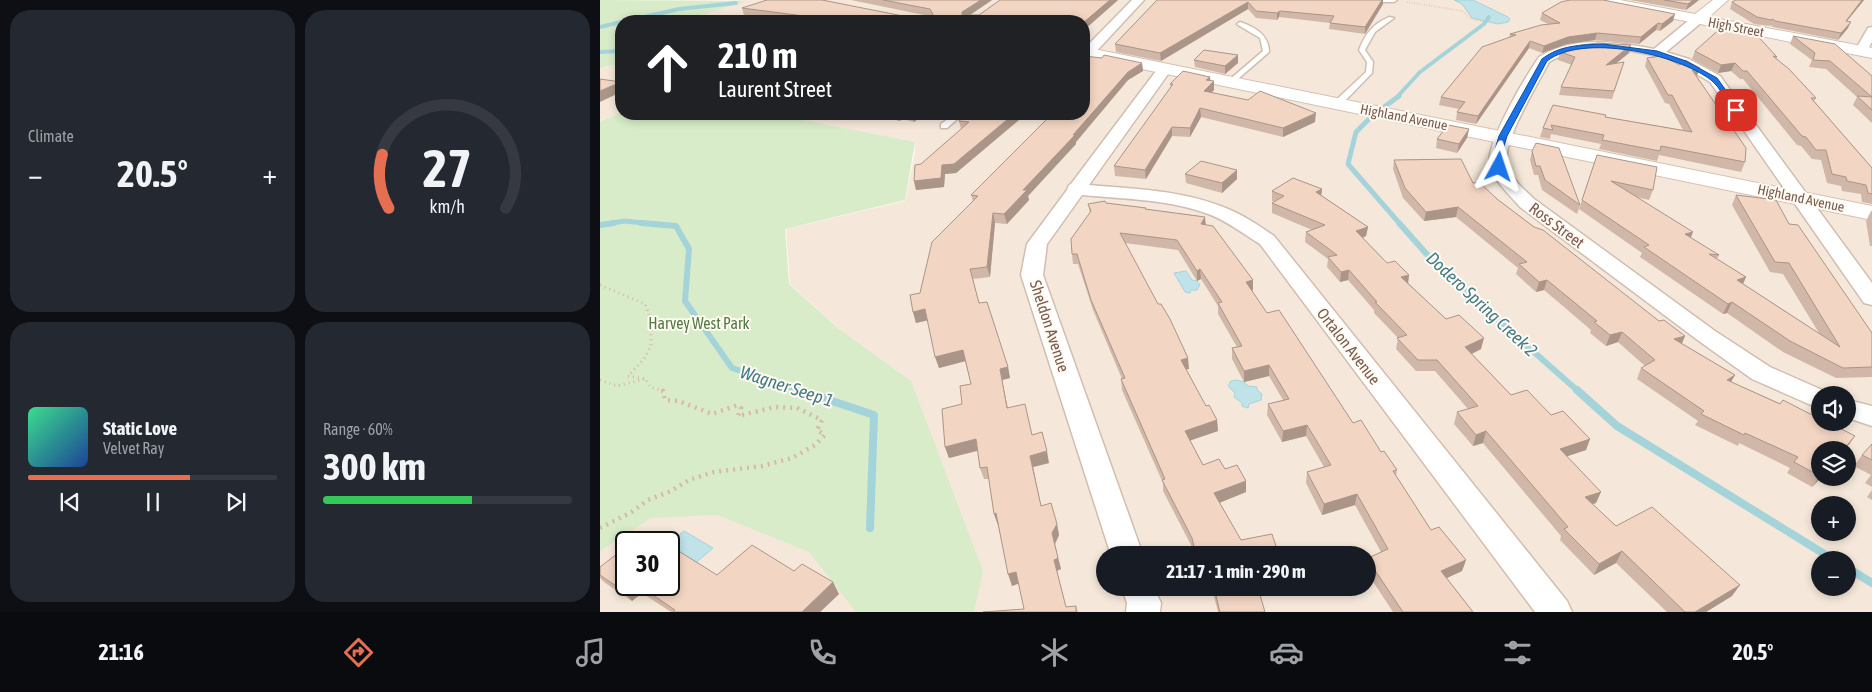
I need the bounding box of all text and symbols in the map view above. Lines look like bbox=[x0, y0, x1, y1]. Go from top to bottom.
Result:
street label: High Street bbox=[1707, 14, 1765, 40]
icon: ahead bbox=[635, 35, 700, 100]
text: 210 m bbox=[718, 35, 797, 75]
text: Laurent Street bbox=[718, 76, 832, 102]
pin bbox=[1715, 89, 1757, 131]
icon: arrive bbox=[1722, 96, 1750, 124]
street label: Highland Avenue bbox=[1359, 101, 1449, 133]
text: Climate bbox=[28, 127, 74, 145]
text: 27 bbox=[423, 138, 472, 198]
position arrow bbox=[1472, 140, 1524, 192]
text: 20.5° bbox=[117, 152, 188, 195]
text: − bbox=[28, 158, 43, 190]
text: + bbox=[262, 158, 277, 190]
street label: Highland Avenue bbox=[1756, 181, 1846, 215]
text: km/h bbox=[430, 196, 465, 217]
street label: Ross Street bbox=[1526, 199, 1588, 252]
water label: Dodero Spring Creek 2 bbox=[1422, 247, 1542, 361]
street label: Sheldon Avenue bbox=[1027, 278, 1073, 374]
street label: Ortalon Avenue bbox=[1314, 304, 1384, 388]
park label: Harvey West Park bbox=[648, 314, 750, 333]
water label: Wagner Seep 1 bbox=[738, 361, 836, 411]
map controls bbox=[1811, 386, 1856, 596]
button: sound bbox=[1811, 386, 1856, 431]
text: Static Love bbox=[103, 417, 177, 439]
text: Range · 60% bbox=[323, 420, 393, 438]
text: Velvet Ray bbox=[103, 439, 164, 457]
button: layers bbox=[1811, 441, 1856, 486]
text: 300 km bbox=[323, 445, 426, 488]
icon: previous bbox=[56, 488, 84, 516]
icon: pause bbox=[139, 488, 167, 516]
icon: next bbox=[222, 488, 250, 516]
button: + bbox=[1811, 496, 1856, 541]
speed limit sign: 30 bbox=[615, 531, 680, 596]
button: − bbox=[1811, 551, 1856, 596]
text: 21:17 · 1 min · 290 m bbox=[1166, 560, 1306, 582]
icon: directions bbox=[341, 635, 376, 670]
icon: music bbox=[573, 635, 608, 670]
icon: phone bbox=[805, 635, 840, 670]
icon: climate bbox=[1037, 635, 1072, 670]
icon: car bbox=[1269, 635, 1304, 670]
icon: filters bbox=[1500, 635, 1535, 670]
text: 21:16 bbox=[98, 639, 144, 665]
text: 20.5° bbox=[1732, 639, 1773, 665]

